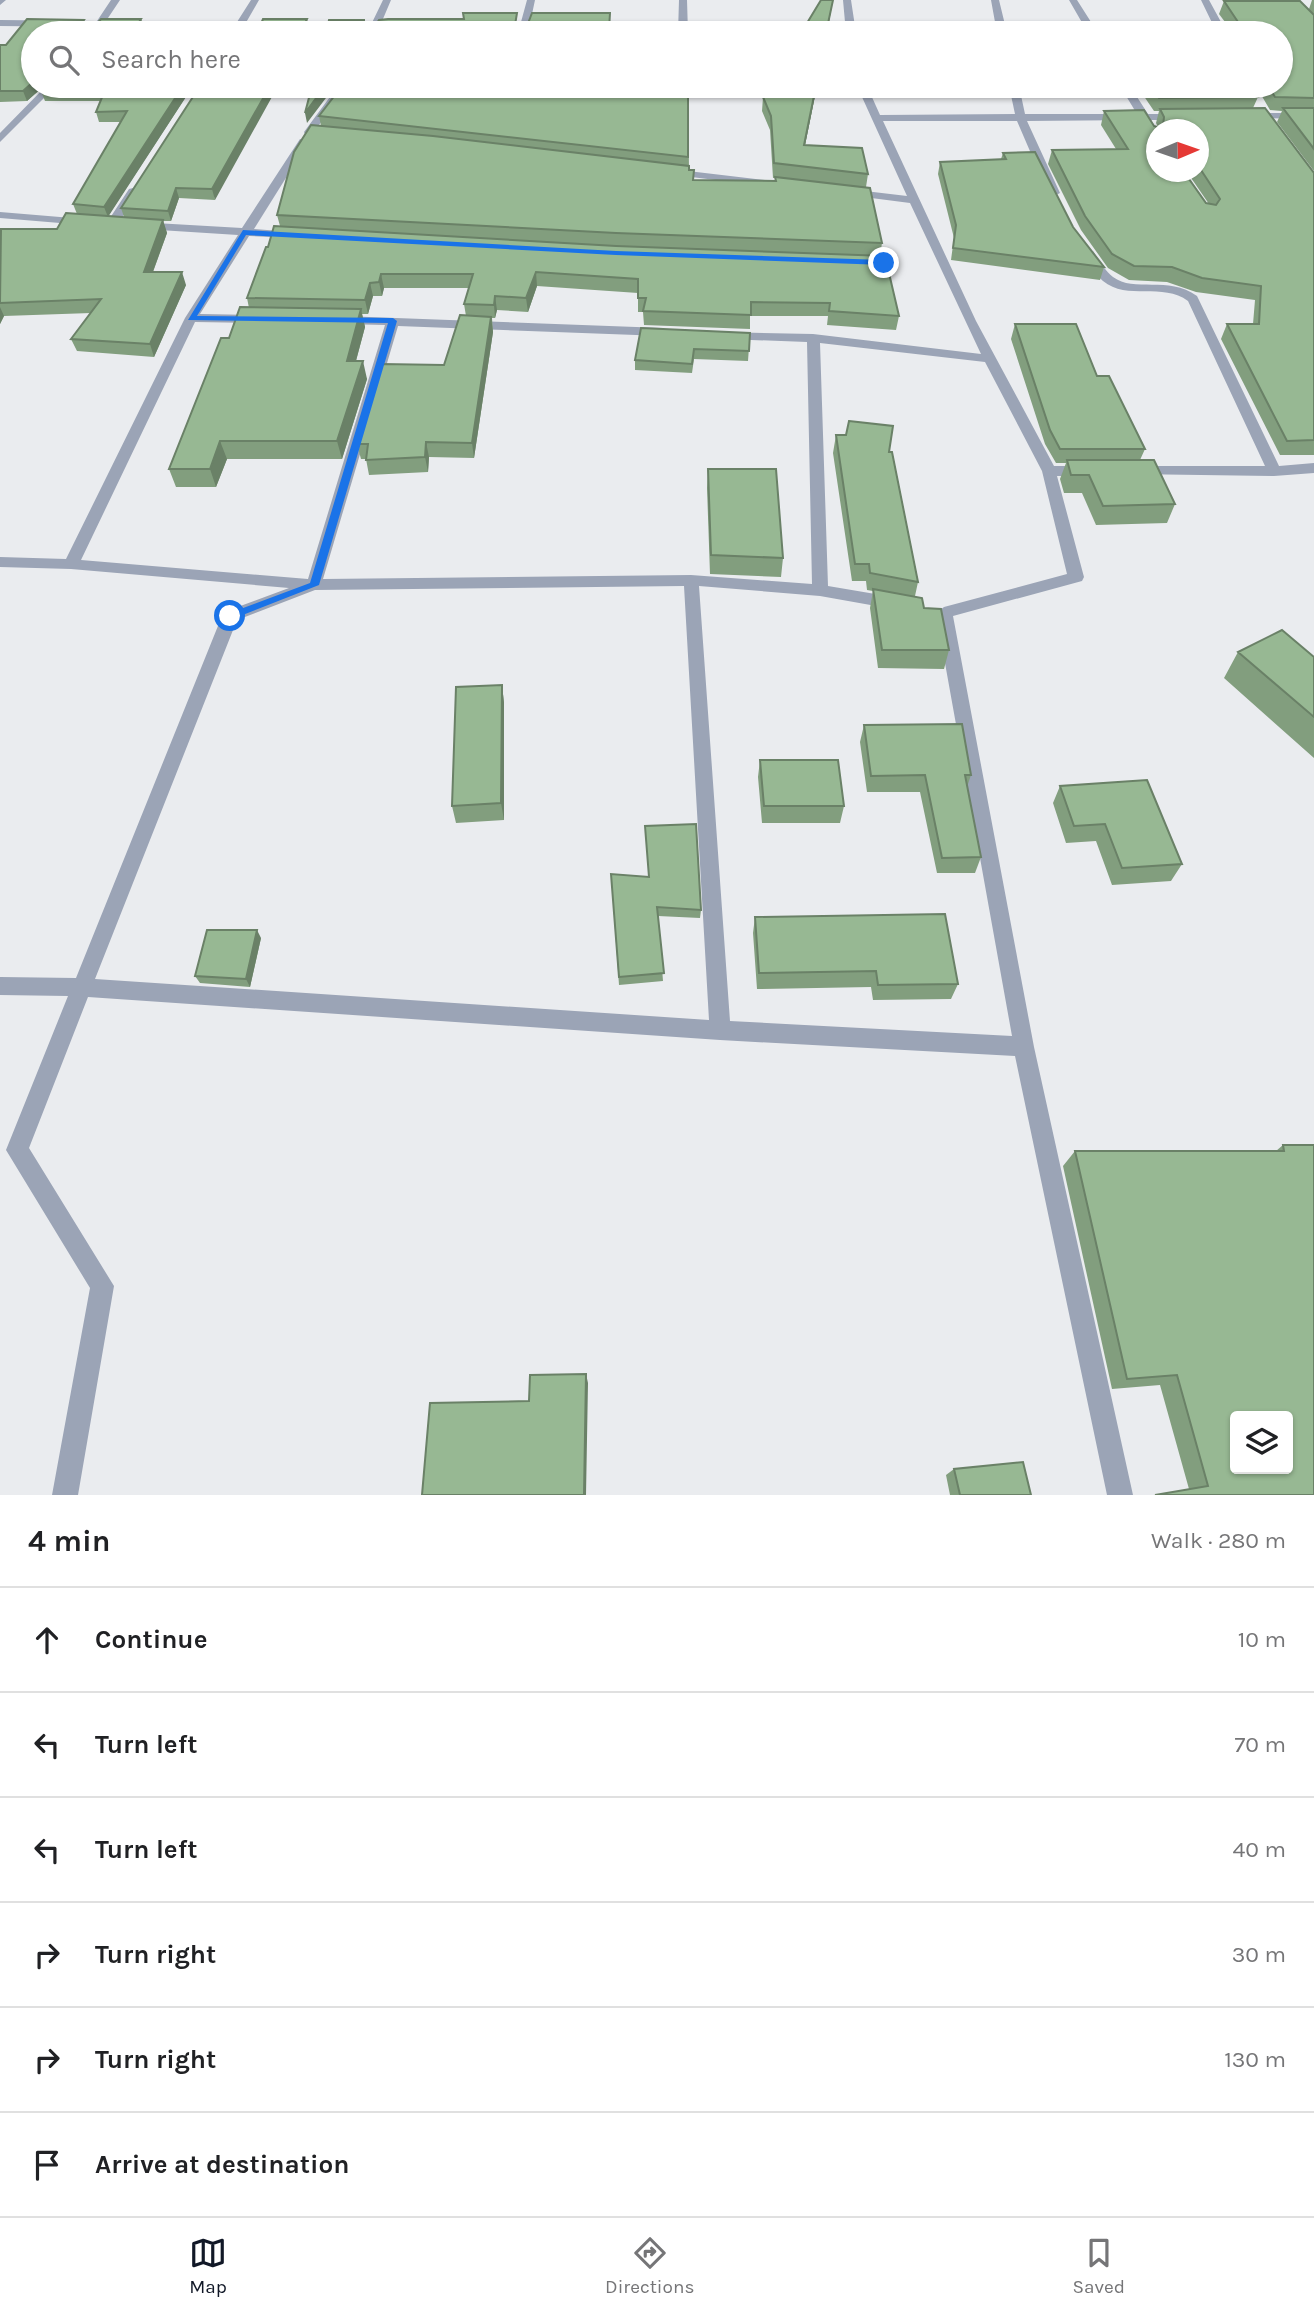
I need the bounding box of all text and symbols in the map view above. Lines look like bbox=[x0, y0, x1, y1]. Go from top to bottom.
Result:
search box bbox=[21, 21, 1293, 98]
icon: search bbox=[45, 41, 83, 79]
text: Search here bbox=[101, 44, 241, 75]
north arrow bbox=[1146, 119, 1209, 182]
route end bbox=[868, 247, 899, 278]
route start bbox=[214, 600, 245, 631]
map controls bbox=[1230, 1411, 1293, 1474]
button: layers bbox=[1230, 1411, 1293, 1474]
text: 4 min bbox=[28, 1523, 110, 1559]
text: Walk · 280 m bbox=[1151, 1527, 1286, 1554]
icon: ahead bbox=[28, 1621, 66, 1659]
text: Continue bbox=[95, 1624, 207, 1655]
text: 10 m bbox=[1238, 1626, 1286, 1653]
icon: left bbox=[28, 1726, 66, 1764]
text: Turn left bbox=[95, 1729, 197, 1760]
text: 70 m bbox=[1235, 1731, 1286, 1758]
icon: left bbox=[28, 1831, 66, 1869]
text: Turn left bbox=[95, 1834, 197, 1865]
text: 40 m bbox=[1233, 1836, 1286, 1863]
icon: right bbox=[28, 1936, 66, 1974]
text: Turn right bbox=[95, 1939, 216, 1970]
text: 30 m bbox=[1232, 1941, 1286, 1968]
icon: right bbox=[28, 2041, 66, 2079]
text: Turn right bbox=[95, 2044, 216, 2075]
text: 130 m bbox=[1224, 2046, 1286, 2073]
icon: arrive bbox=[28, 2146, 66, 2184]
text: Arrive at destination bbox=[95, 2149, 349, 2180]
tab: Map bbox=[189, 2234, 227, 2298]
tab: Directions bbox=[605, 2234, 694, 2298]
tab: Saved bbox=[1072, 2234, 1125, 2298]

